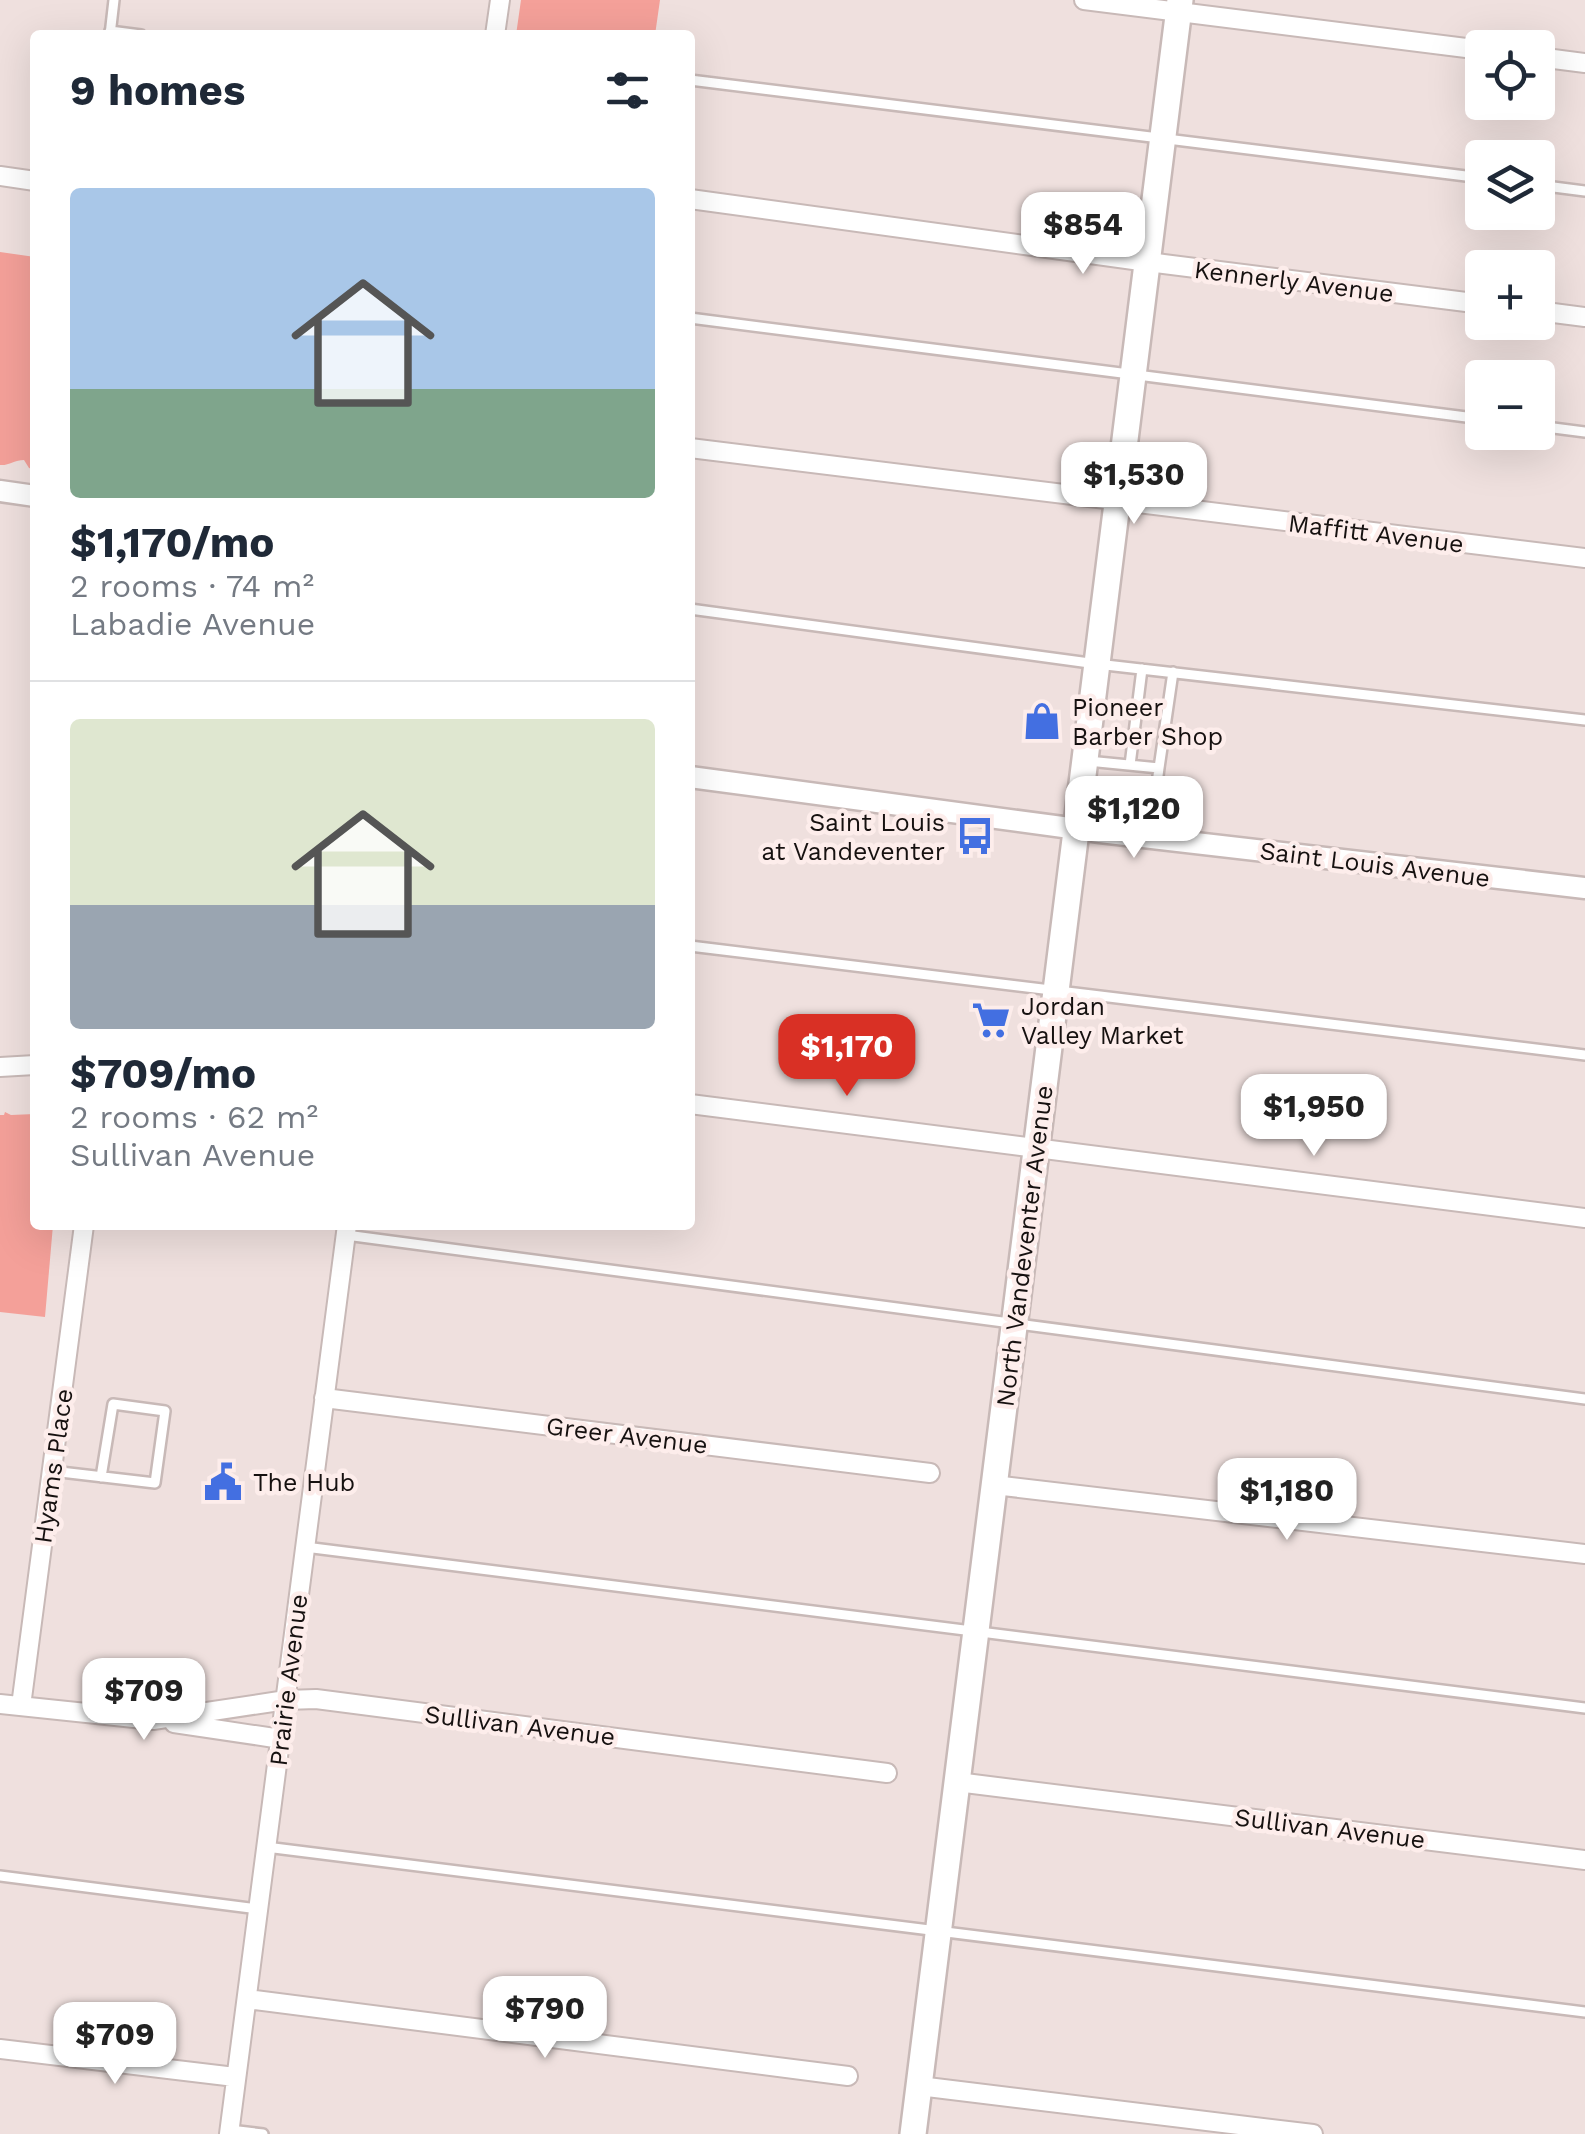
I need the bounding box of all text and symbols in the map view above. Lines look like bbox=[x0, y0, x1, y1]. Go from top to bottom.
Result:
map controls bbox=[1465, 30, 1555, 450]
button: locate bbox=[1465, 30, 1555, 120]
icon: filters bbox=[600, 63, 655, 118]
text: 9 homes bbox=[70, 66, 245, 115]
button: layers bbox=[1465, 140, 1555, 230]
pin: $854 bbox=[1024, 192, 1142, 277]
text: $854 bbox=[1043, 205, 1123, 243]
button: + bbox=[1465, 250, 1555, 340]
icon: home bbox=[273, 253, 453, 433]
street label: Kennerly Avenue bbox=[1193, 255, 1395, 308]
button: − bbox=[1465, 360, 1555, 450]
pin: $1,530 bbox=[1053, 442, 1215, 527]
text: $1,530 bbox=[1083, 455, 1185, 493]
street label: Maffitt Avenue bbox=[1286, 508, 1465, 559]
text: $1,170/mo bbox=[70, 518, 274, 567]
text: 2 rooms · 74 m² bbox=[70, 567, 314, 605]
text: Labadie Avenue bbox=[70, 605, 315, 643]
place label: Pioneer Barber Shop bbox=[1072, 693, 1223, 751]
shop icon: Pioneer Barber Shop bbox=[1021, 700, 1063, 742]
pin: $1,120 bbox=[1053, 776, 1215, 861]
icon: home bbox=[273, 784, 453, 964]
text: $1,120 bbox=[1087, 789, 1181, 827]
place label: Saint Louis at Vandeventer bbox=[761, 808, 945, 866]
bus stop icon: Saint Louis at Vandeventer bbox=[954, 815, 996, 857]
street label: Saint Louis Avenue bbox=[1258, 836, 1492, 893]
place label: Jordan Valley Market bbox=[1021, 992, 1184, 1050]
supermarket icon: Jordan Valley Market bbox=[970, 999, 1012, 1041]
pin: $1,170 bbox=[766, 1014, 928, 1099]
text: $1,170 bbox=[800, 1027, 894, 1065]
text: $709/mo bbox=[70, 1049, 256, 1098]
pin: $1,950 bbox=[1233, 1074, 1395, 1159]
street label: North Vandeventer Avenue bbox=[990, 1084, 1059, 1408]
text: $1,950 bbox=[1263, 1087, 1365, 1125]
text: 2 rooms · 62 m² bbox=[70, 1098, 318, 1136]
text: Sullivan Avenue bbox=[70, 1136, 315, 1174]
street label: Hyams Place bbox=[28, 1387, 79, 1545]
street label: Greer Avenue bbox=[545, 1411, 709, 1460]
pin: $1,180 bbox=[1206, 1458, 1368, 1543]
public building icon: The Hub bbox=[202, 1461, 244, 1503]
place label: The Hub bbox=[253, 1468, 355, 1497]
text: $1,180 bbox=[1240, 1471, 1334, 1509]
street label: Prairie Avenue bbox=[264, 1592, 313, 1768]
pin: $709 bbox=[85, 1658, 203, 1743]
text: $709 bbox=[104, 1671, 184, 1709]
street label: Sullivan Avenue bbox=[423, 1699, 617, 1752]
street label: Sullivan Avenue bbox=[1233, 1802, 1427, 1855]
pin: $790 bbox=[486, 1976, 604, 2061]
text: $790 bbox=[505, 1989, 585, 2027]
pin: $709 bbox=[56, 2002, 174, 2087]
text: $709 bbox=[75, 2015, 155, 2053]

